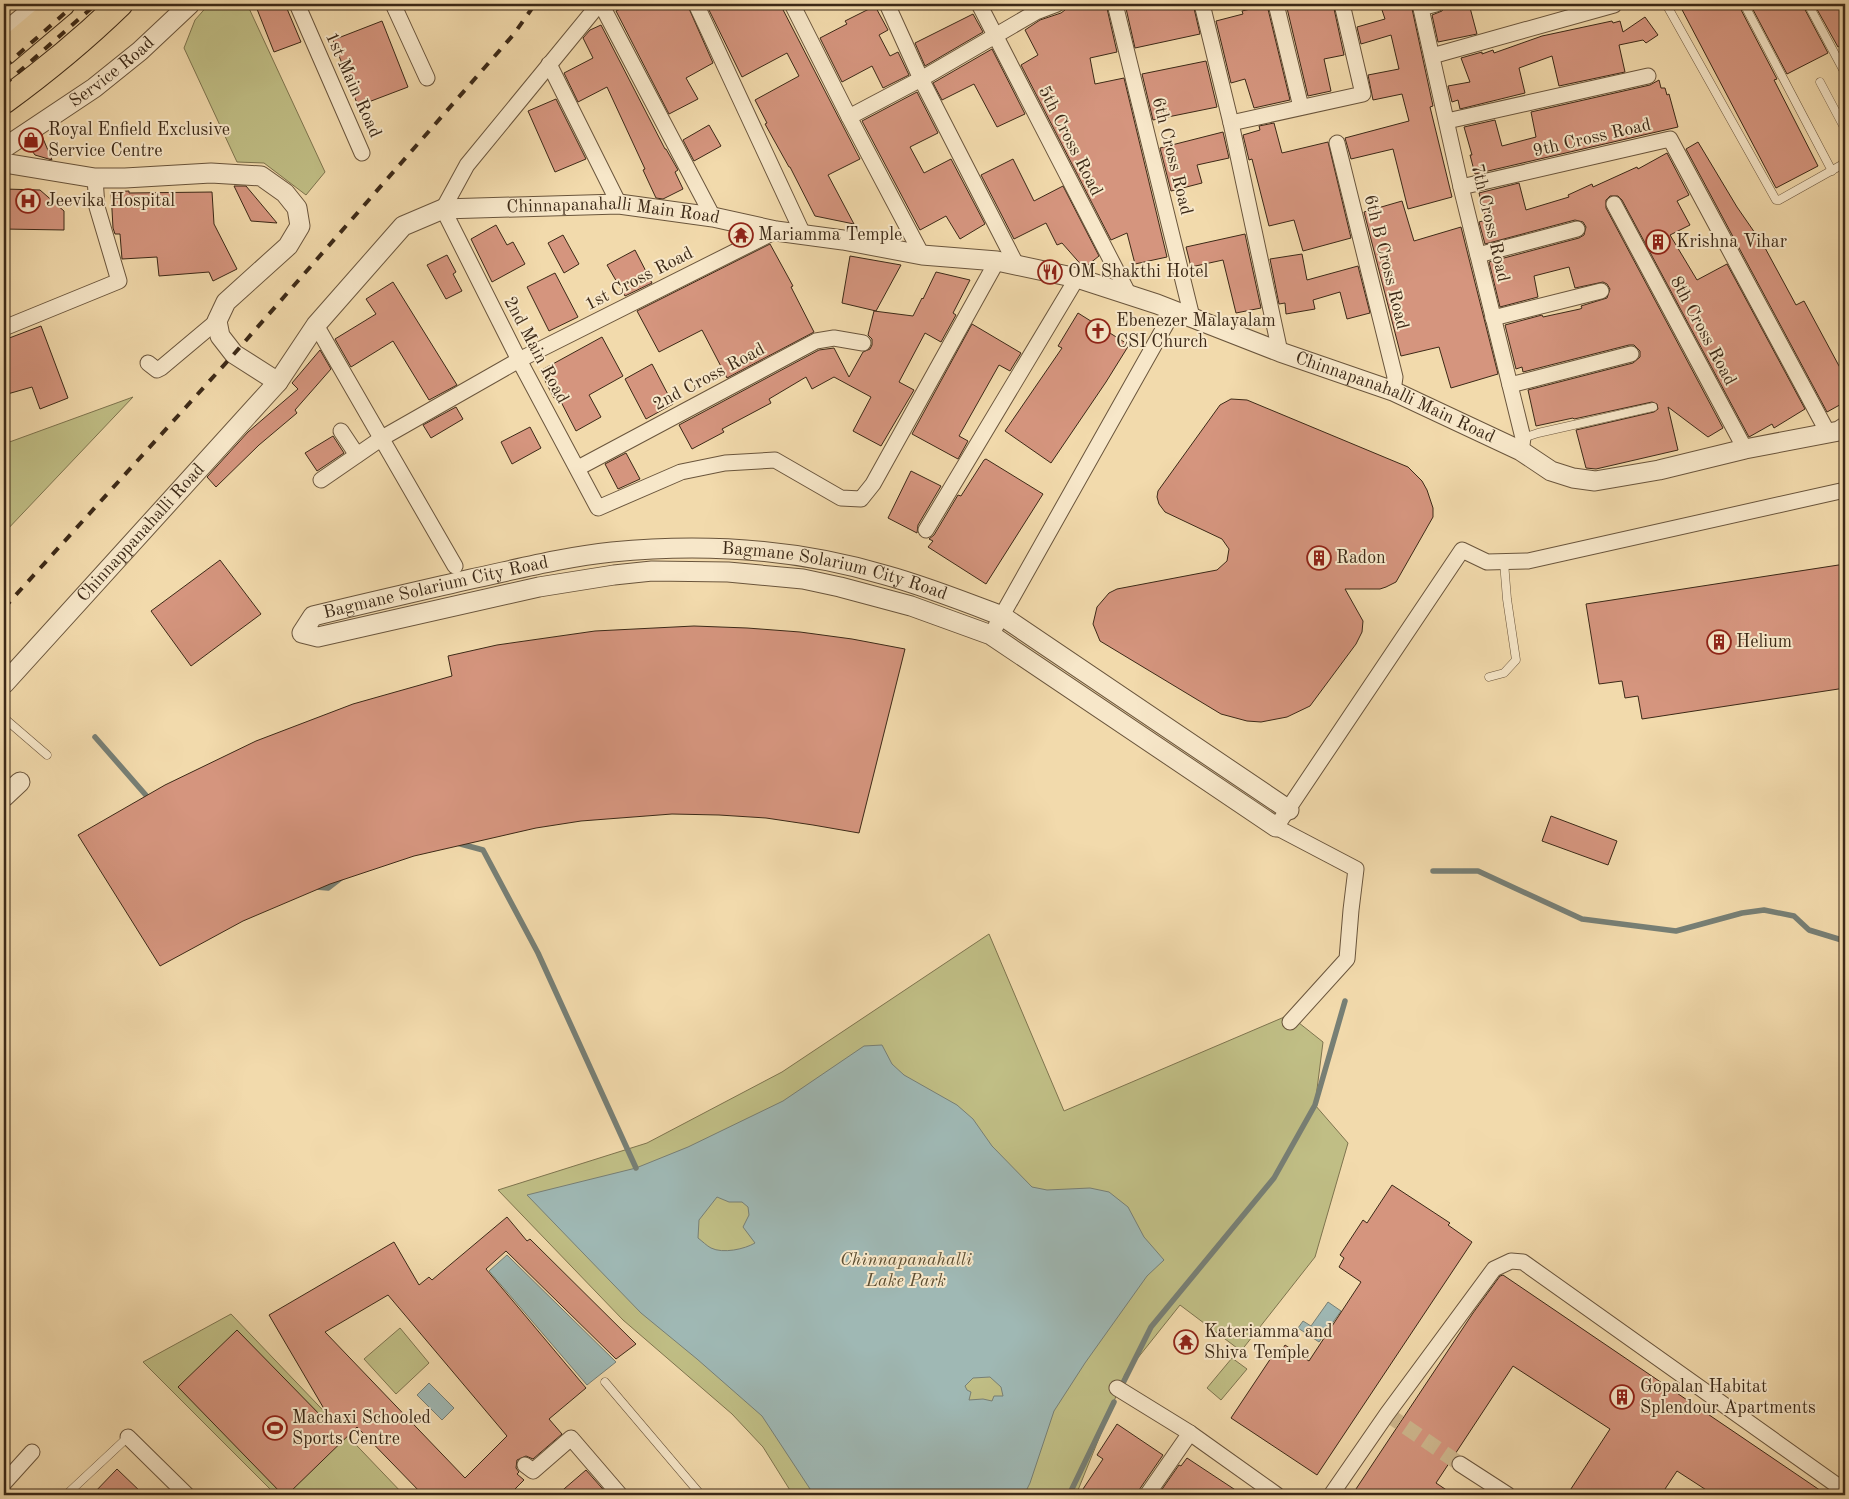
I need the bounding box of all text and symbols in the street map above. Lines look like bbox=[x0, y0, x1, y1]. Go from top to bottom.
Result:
street label: 1st Main Road bbox=[322, 30, 384, 140]
street label: Service Road bbox=[66, 33, 158, 111]
street label: 5th Cross Road bbox=[1035, 83, 1105, 199]
street label: 6th Cross Road bbox=[1149, 95, 1195, 217]
street label: 9th Cross Road bbox=[1531, 116, 1653, 160]
place label: Royal Enfield Exclusive Service Centre bbox=[48, 121, 230, 160]
shop icon: Royal Enfield Exclusive Service Centre bbox=[18, 127, 44, 153]
street label: 7th Cross Road bbox=[1468, 162, 1512, 284]
hospital icon: Jeevika Hospital bbox=[15, 188, 41, 214]
place label: Jeevika Hospital bbox=[46, 192, 175, 210]
street label: 6th B Cross Road bbox=[1361, 193, 1411, 331]
street label: Chinnapanahalli Main Road bbox=[506, 195, 721, 227]
temple icon: Mariamma Temple bbox=[728, 222, 754, 248]
place label: Mariamma Temple bbox=[758, 226, 902, 244]
building icon: Krishna Vihar bbox=[1645, 229, 1671, 255]
place label: Krishna Vihar bbox=[1676, 233, 1788, 251]
street label: 1st Cross Road bbox=[582, 244, 696, 314]
restaurant icon: OM Shakthi Hotel bbox=[1037, 259, 1063, 285]
place label: OM Shakthi Hotel bbox=[1068, 263, 1209, 281]
street label: 8th Cross Road bbox=[1667, 273, 1739, 389]
street label: 2nd Main Road bbox=[500, 294, 572, 406]
place label: Ebenezer Malayalam CSI Church bbox=[1116, 312, 1276, 351]
church icon: Ebenezer Malayalam CSI Church bbox=[1085, 318, 1111, 344]
street label: 2nd Cross Road bbox=[650, 340, 768, 414]
street label: Chinnapanahalli Main Road bbox=[1293, 349, 1498, 446]
street label: Chinnappanahalli Road bbox=[74, 460, 208, 606]
street label: Bagmane Solarium City Road bbox=[721, 540, 950, 603]
building icon: Radon bbox=[1306, 545, 1332, 571]
place label: Radon bbox=[1336, 549, 1386, 567]
street label: Bagmane Solarium City Road bbox=[321, 553, 550, 622]
building icon: Helium bbox=[1706, 629, 1732, 655]
place label: Helium bbox=[1736, 633, 1792, 651]
park label: Chinnapanahalli Lake Park bbox=[840, 1251, 972, 1290]
place label: Kateriamma and Shiva Temple bbox=[1204, 1323, 1333, 1362]
temple icon: Kateriamma and Shiva Temple bbox=[1173, 1329, 1199, 1355]
place label: Gopalan Habitat Splendour Apartments bbox=[1640, 1378, 1816, 1417]
building icon: Gopalan Habitat Splendour Apartments bbox=[1609, 1384, 1635, 1410]
place label: Machaxi Schooled Sports Centre bbox=[292, 1409, 431, 1448]
sports icon: Machaxi Schooled Sports Centre bbox=[262, 1415, 288, 1441]

